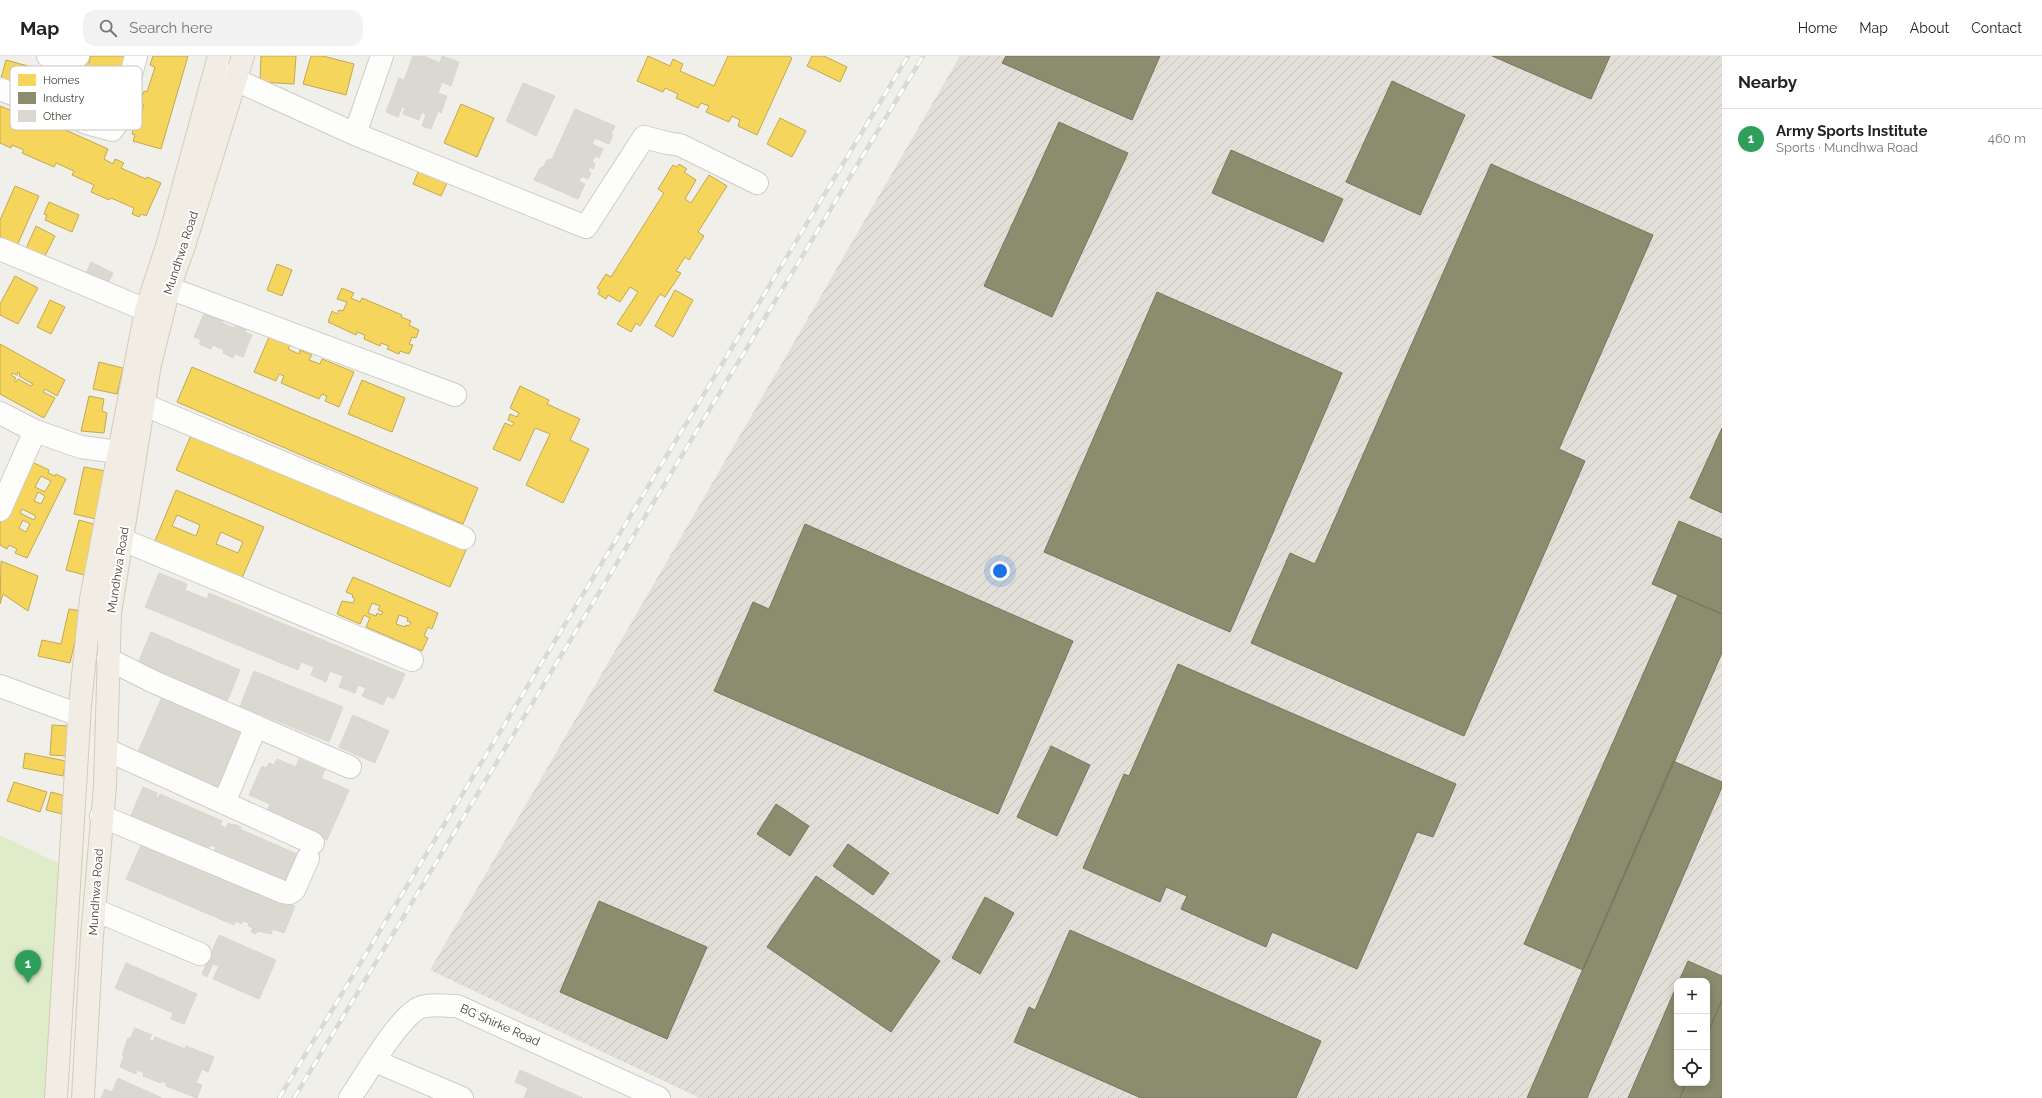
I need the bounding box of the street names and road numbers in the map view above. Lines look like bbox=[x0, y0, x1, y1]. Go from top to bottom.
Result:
street label: Mundhwa Road bbox=[161, 209, 201, 297]
street label: Mundhwa Road bbox=[104, 526, 132, 614]
street label: Mundhwa Road bbox=[86, 848, 106, 936]
street label: BG Shirke Road bbox=[458, 1001, 542, 1049]

